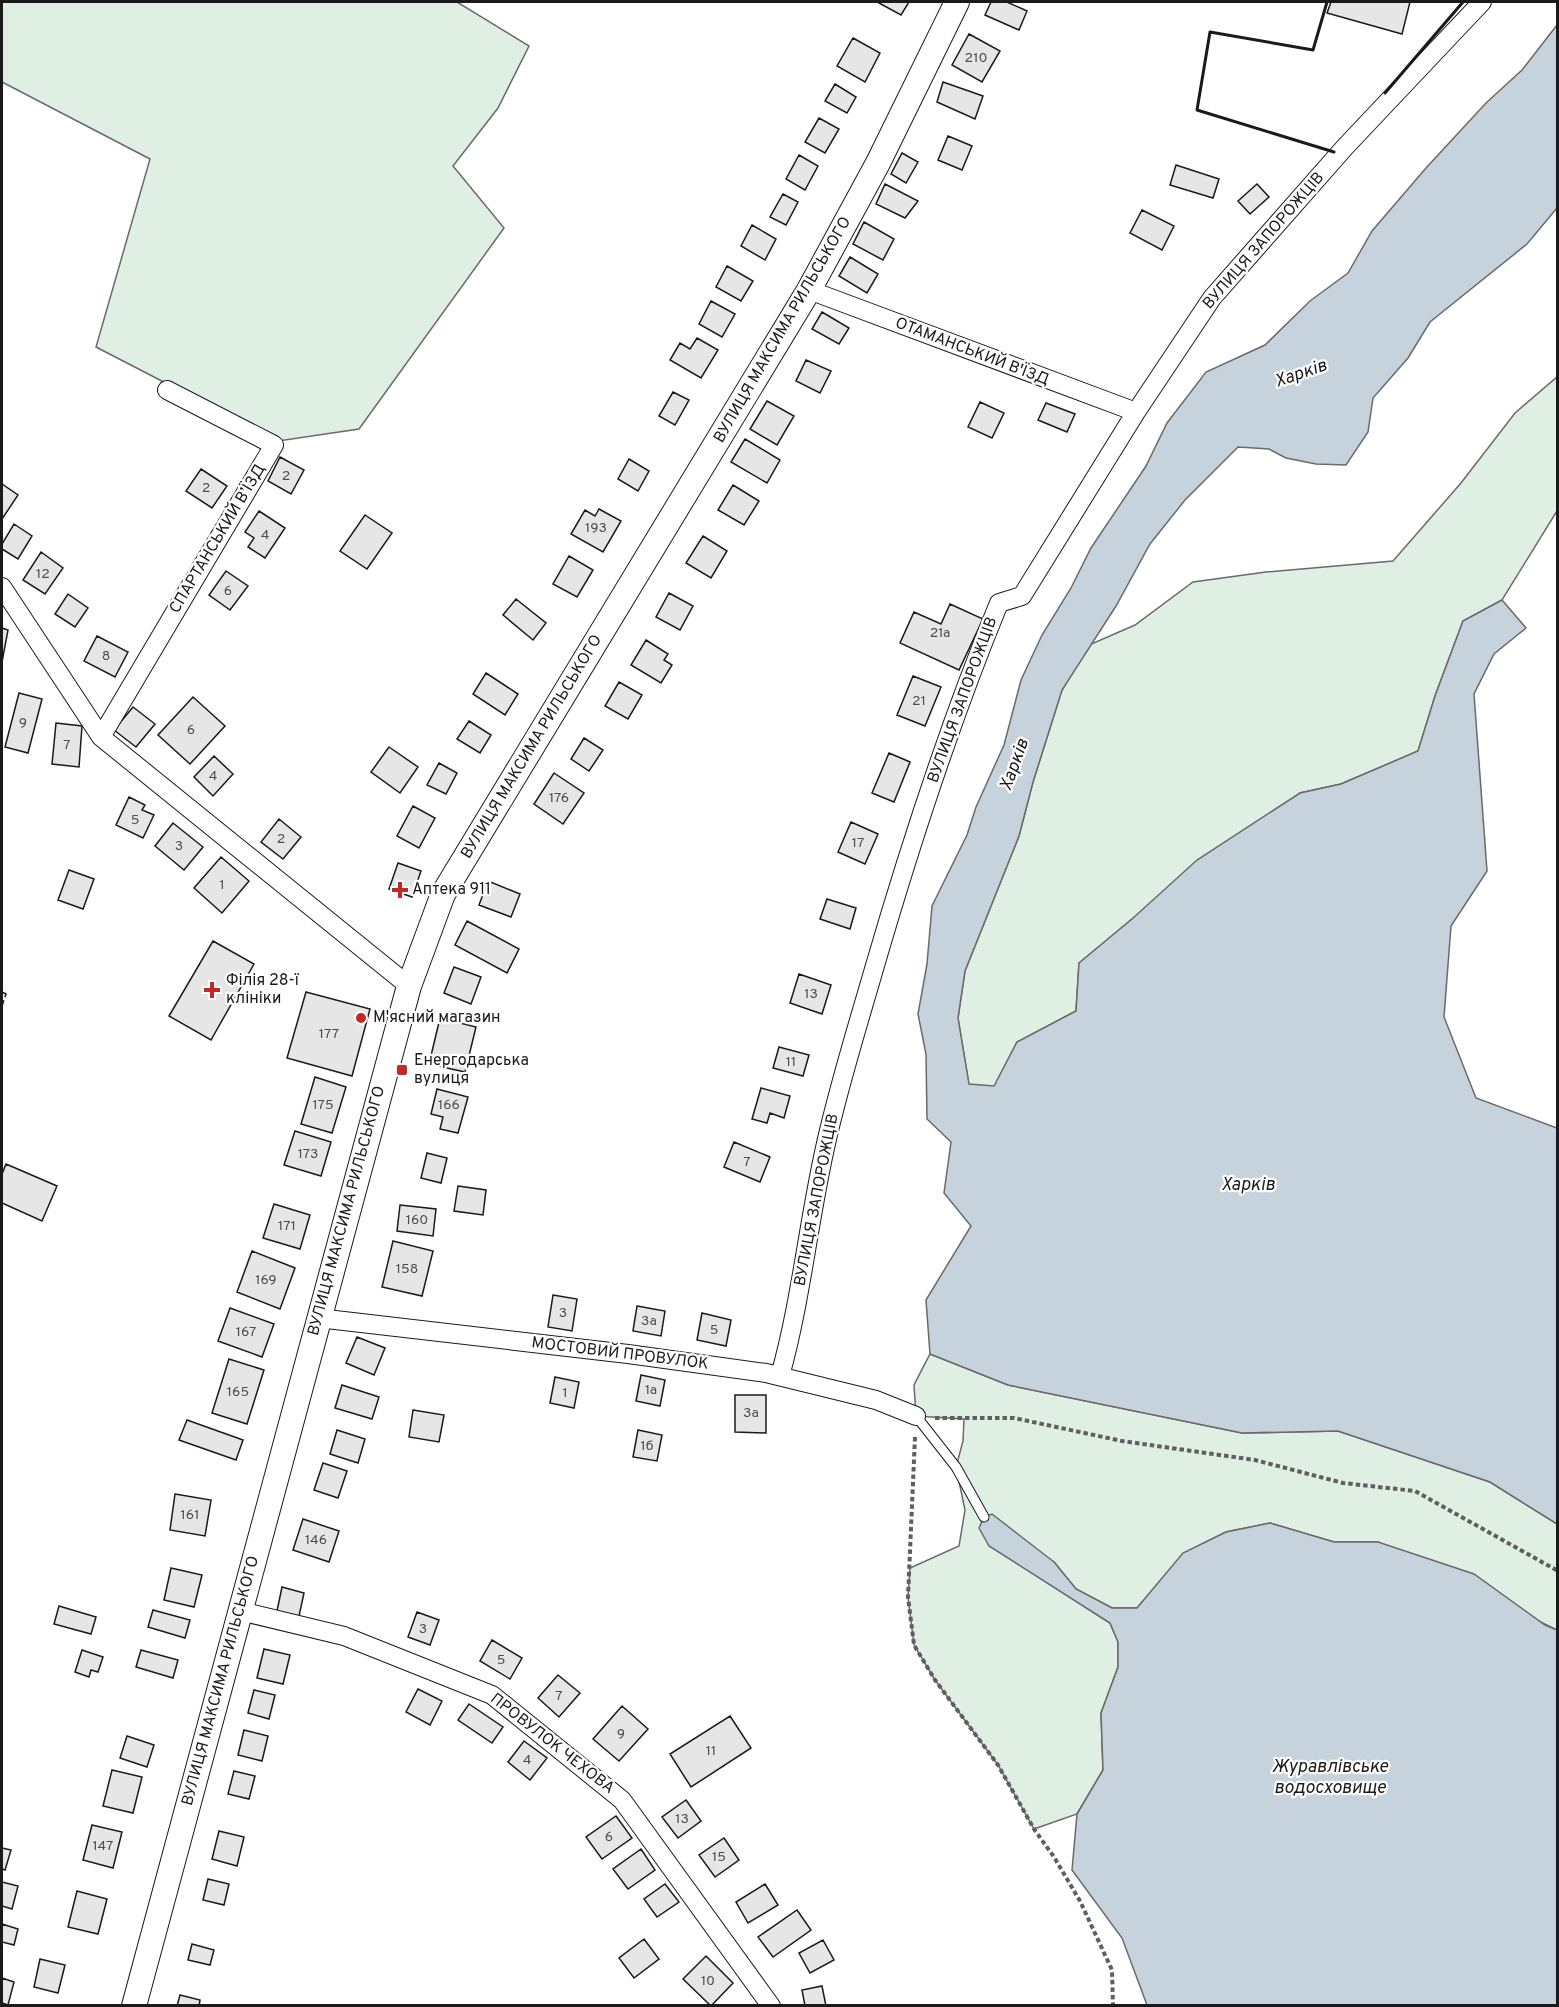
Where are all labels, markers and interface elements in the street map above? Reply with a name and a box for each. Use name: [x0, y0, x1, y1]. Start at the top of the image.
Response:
house number: 210: [965, 50, 987, 67]
street label: ВУЛИЦЯ ЗАПОРОЖЦІВ: [1199, 168, 1329, 314]
street label: ВУЛИЦЯ МАКСИМА РИЛЬСЬКОГО: [710, 213, 856, 447]
street label: ОТАМАНСЬКИЙ В'ЇЗД: [892, 312, 1053, 391]
water label: Харків: [1272, 354, 1330, 394]
street label: СПАРТАНСЬКИЙ В’ЇЗД: [164, 460, 271, 617]
house number: 2: [282, 468, 290, 485]
house number: 2: [202, 480, 210, 497]
house number: 193: [585, 520, 607, 537]
house number: 4: [261, 527, 269, 544]
house number: 12: [36, 566, 50, 583]
house number: 6: [224, 583, 232, 600]
street label: ВУЛИЦЯ ЗАПОРОЖЦІВ: [924, 614, 1002, 786]
house number: 21а: [930, 625, 950, 642]
street label: ВУЛИЦЯ МАКСИМА РИЛЬСЬКОГО: [457, 631, 607, 863]
house number: 8: [102, 648, 110, 665]
house number: 21: [912, 693, 926, 710]
house number: 9: [19, 715, 27, 732]
house number: 6: [187, 722, 195, 739]
water label: Харків: [995, 736, 1035, 794]
house number: 7: [63, 737, 71, 754]
house number: 4: [209, 768, 217, 785]
house number: 176: [549, 790, 569, 807]
house number: 5: [131, 812, 139, 829]
house number: 2: [277, 831, 285, 848]
house number: 17: [852, 835, 864, 852]
house number: 3: [175, 838, 183, 855]
house number: 1: [219, 877, 225, 894]
place label: Аптека 911: [412, 880, 491, 900]
marker: Аптека 911: [393, 883, 407, 897]
place label: Філія 28-ї клініки: [226, 971, 300, 1009]
marker: Філія 28-ї клініки: [203, 981, 221, 999]
house number: 13: [804, 986, 818, 1003]
place label: М'ясний магазин: [373, 1008, 501, 1028]
marker: М'ясний магазин: [354, 1011, 368, 1025]
house number: 177: [319, 1026, 339, 1043]
place label: Енергодарська вулиця: [414, 1051, 529, 1089]
house number: 11: [786, 1054, 796, 1071]
marker: Енергодарська вулиця: [395, 1063, 409, 1077]
street label: ВУЛИЦЯ МАКСИМА РИЛЬСЬКОГО: [304, 1084, 390, 1338]
house number: 175: [312, 1097, 334, 1114]
house number: 166: [438, 1097, 460, 1114]
street label: ВУЛИЦЯ ЗАПОРОЖЦІВ: [790, 1112, 844, 1288]
house number: 173: [298, 1146, 318, 1163]
house number: 7: [743, 1154, 751, 1171]
water label: Харків: [1221, 1174, 1275, 1197]
house number: 160: [406, 1212, 428, 1229]
house number: 171: [278, 1218, 296, 1235]
house number: 158: [396, 1261, 418, 1278]
house number: 169: [255, 1272, 277, 1289]
house number: 3: [559, 1305, 567, 1322]
house number: 3а: [641, 1313, 657, 1330]
house number: 5: [710, 1322, 718, 1339]
house number: 167: [236, 1324, 256, 1341]
street label: МОСТОВИЙ ПРОВУЛОК: [530, 1331, 710, 1375]
house number: 1а: [645, 1382, 657, 1399]
house number: 165: [227, 1384, 249, 1401]
house number: 1: [562, 1385, 568, 1402]
house number: 3а: [743, 1405, 759, 1422]
house number: 1б: [640, 1438, 654, 1455]
house number: 161: [181, 1507, 199, 1524]
house number: 146: [305, 1532, 327, 1549]
street label: ВУЛИЦЯ МАКСИМА РИЛЬСЬКОГО: [178, 1554, 264, 1808]
house number: 3: [419, 1621, 427, 1638]
house number: 5: [497, 1652, 505, 1669]
house number: 7: [555, 1688, 563, 1705]
street label: ПРОВУЛОК ЧЕХОВА: [486, 1689, 618, 1799]
house number: 9: [617, 1726, 625, 1743]
house number: 11: [706, 1743, 716, 1760]
house number: 4: [523, 1752, 531, 1769]
water label: Журавлівське водосховище: [1272, 1756, 1389, 1800]
house number: 13: [675, 1811, 689, 1828]
house number: 6: [605, 1829, 613, 1846]
house number: 147: [93, 1838, 113, 1855]
house number: 15: [712, 1849, 726, 1866]
house number: 10: [701, 1973, 715, 1990]

